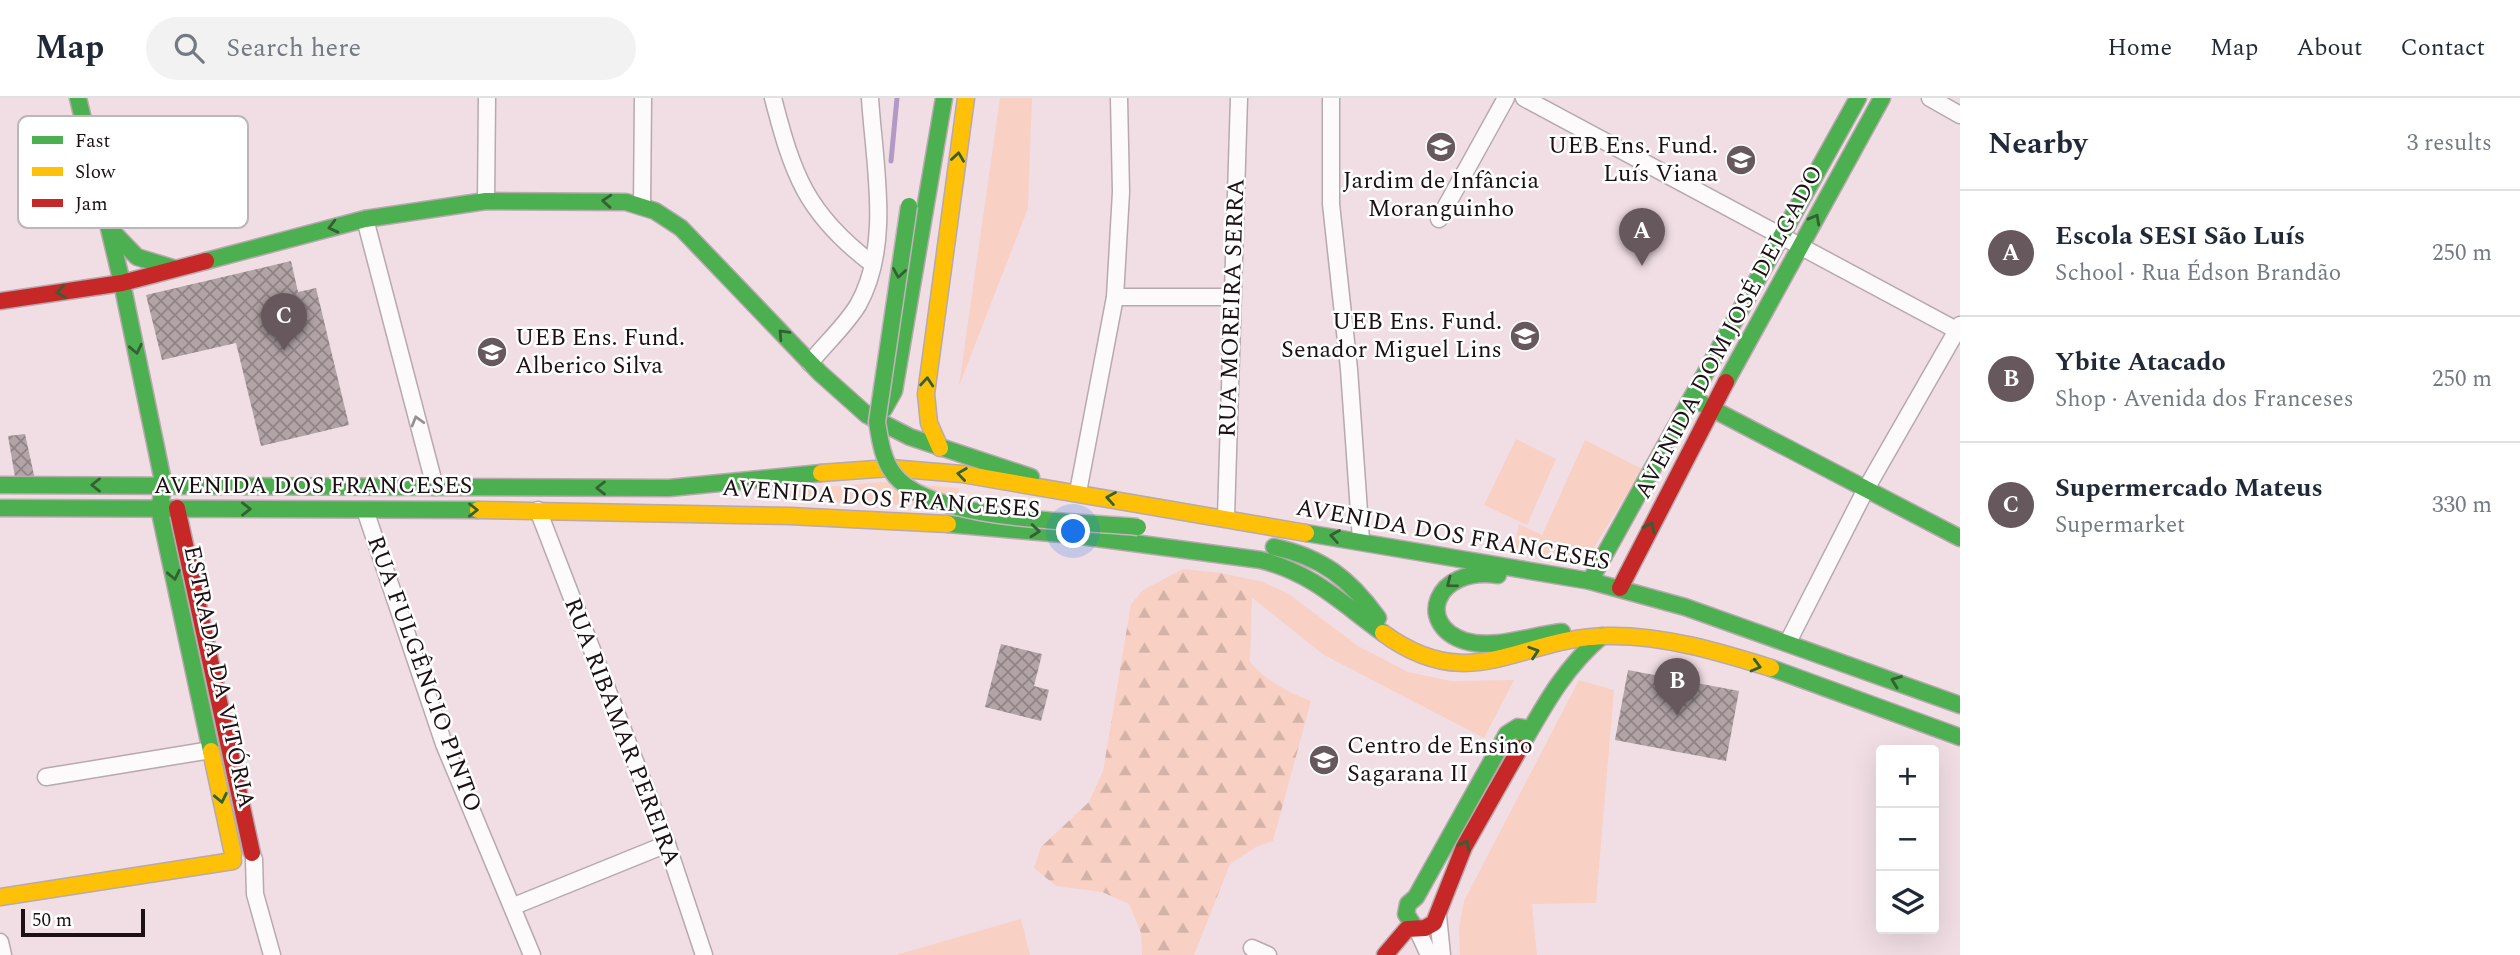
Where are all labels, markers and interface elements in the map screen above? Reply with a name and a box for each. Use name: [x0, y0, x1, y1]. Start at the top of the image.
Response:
search box: [146, 17, 636, 80]
text: Map: [35, 23, 104, 73]
text: Search here: [226, 28, 361, 68]
icon: search: [170, 29, 208, 67]
text: Home: [2107, 30, 2172, 66]
text: Map: [2210, 30, 2258, 66]
text: About: [2296, 30, 2362, 66]
text: Contact: [2400, 30, 2485, 66]
legend: [18, 116, 248, 228]
text: Nearby: [1988, 121, 2087, 167]
text: 3 results: [2407, 126, 2492, 161]
text: Fast: [75, 127, 111, 156]
place label: UEB Ens. Fund. Luís Viana: [1548, 128, 1718, 192]
school or university icon: Jardim de Infância Moranguinho: [1424, 130, 1458, 164]
school or university icon: UEB Ens. Fund. Luís Viana: [1724, 143, 1758, 177]
one-way arrow: [950, 151, 965, 163]
text: Slow: [75, 158, 116, 187]
street label: AVENIDA DOM JOSÉ DELGADO: [1629, 160, 1829, 504]
place label: Jardim de Infância Moranguinho: [1343, 163, 1539, 227]
street label: RUA MOREIRA SERRA: [1209, 178, 1255, 438]
text: Jam: [75, 190, 107, 219]
one-way arrow: [601, 194, 612, 209]
pin: A: [1619, 208, 1665, 266]
one-way arrow: [1807, 213, 1821, 226]
text: Escola SESI São Luís: [2055, 216, 2305, 256]
one-way arrow: [327, 218, 339, 233]
text: A: [2002, 236, 2020, 271]
text: 250 m: [2432, 236, 2492, 271]
text: School · Rua Édson Brandão: [2055, 256, 2341, 291]
one-way arrow: [892, 267, 907, 279]
one-way arrow: [55, 284, 67, 299]
pin: C: [261, 293, 307, 351]
place label: UEB Ens. Fund. Senador Miguel Lins: [1281, 304, 1502, 368]
school or university icon: UEB Ens. Fund. Senador Miguel Lins: [1508, 319, 1542, 353]
place label: UEB Ens. Fund. Alberico Silva: [515, 320, 685, 384]
one-way arrow: [778, 329, 791, 342]
school or university icon: UEB Ens. Fund. Alberico Silva: [475, 335, 509, 369]
text: Ybite Atacado: [2055, 342, 2226, 382]
one-way arrow: [127, 343, 142, 355]
text: B: [2003, 362, 2019, 397]
text: 250 m: [2432, 362, 2492, 397]
one-way arrow: [919, 377, 934, 388]
text: Shop · Avenida dos Franceses: [2055, 382, 2354, 417]
one-way arrow: [411, 415, 426, 427]
one-way arrow: [956, 467, 968, 482]
street label: AVENIDA DOS FRANCESES: [154, 468, 472, 504]
text: Supermercado Mateus: [2055, 468, 2323, 508]
street label: AVENIDA DOS FRANCESES: [721, 470, 1041, 528]
one-way arrow: [90, 478, 101, 493]
one-way arrow: [595, 480, 606, 496]
text: C: [2003, 488, 2019, 523]
text: 330 m: [2432, 488, 2492, 523]
street label: AVENIDA DOS FRANCESES: [1293, 490, 1613, 580]
one-way arrow: [1105, 491, 1117, 506]
one-way arrow: [241, 501, 251, 517]
one-way arrow: [468, 502, 479, 518]
text: Supermarket: [2055, 508, 2185, 543]
your location: [1056, 514, 1090, 548]
one-way arrow: [1642, 522, 1656, 534]
one-way arrow: [1030, 523, 1041, 538]
one-way arrow: [1329, 529, 1341, 544]
street label: RUA FULGÊNCIO PINTO: [357, 531, 491, 817]
street label: ESTRADA DA VITÓRIA: [174, 542, 264, 812]
one-way arrow: [165, 569, 180, 581]
one-way arrow: [1447, 575, 1459, 587]
street label: RUA RIBAMAR PEREIRA: [554, 593, 690, 871]
one-way arrow: [1528, 646, 1540, 661]
pin: B: [1654, 658, 1700, 716]
one-way arrow: [1750, 658, 1762, 672]
one-way arrow: [1891, 675, 1903, 689]
place label: Centro de Ensino Sagarana II: [1347, 728, 1533, 792]
school or university icon: Centro de Ensino Sagarana II: [1307, 743, 1341, 777]
map controls: [1876, 745, 1939, 934]
button: +: [1876, 745, 1939, 808]
one-way arrow: [213, 792, 228, 804]
button: −: [1876, 808, 1939, 871]
one-way arrow: [1457, 840, 1471, 852]
button: layers: [1876, 871, 1939, 934]
scale bar: [21, 906, 145, 938]
text: 50 m: [32, 906, 72, 935]

